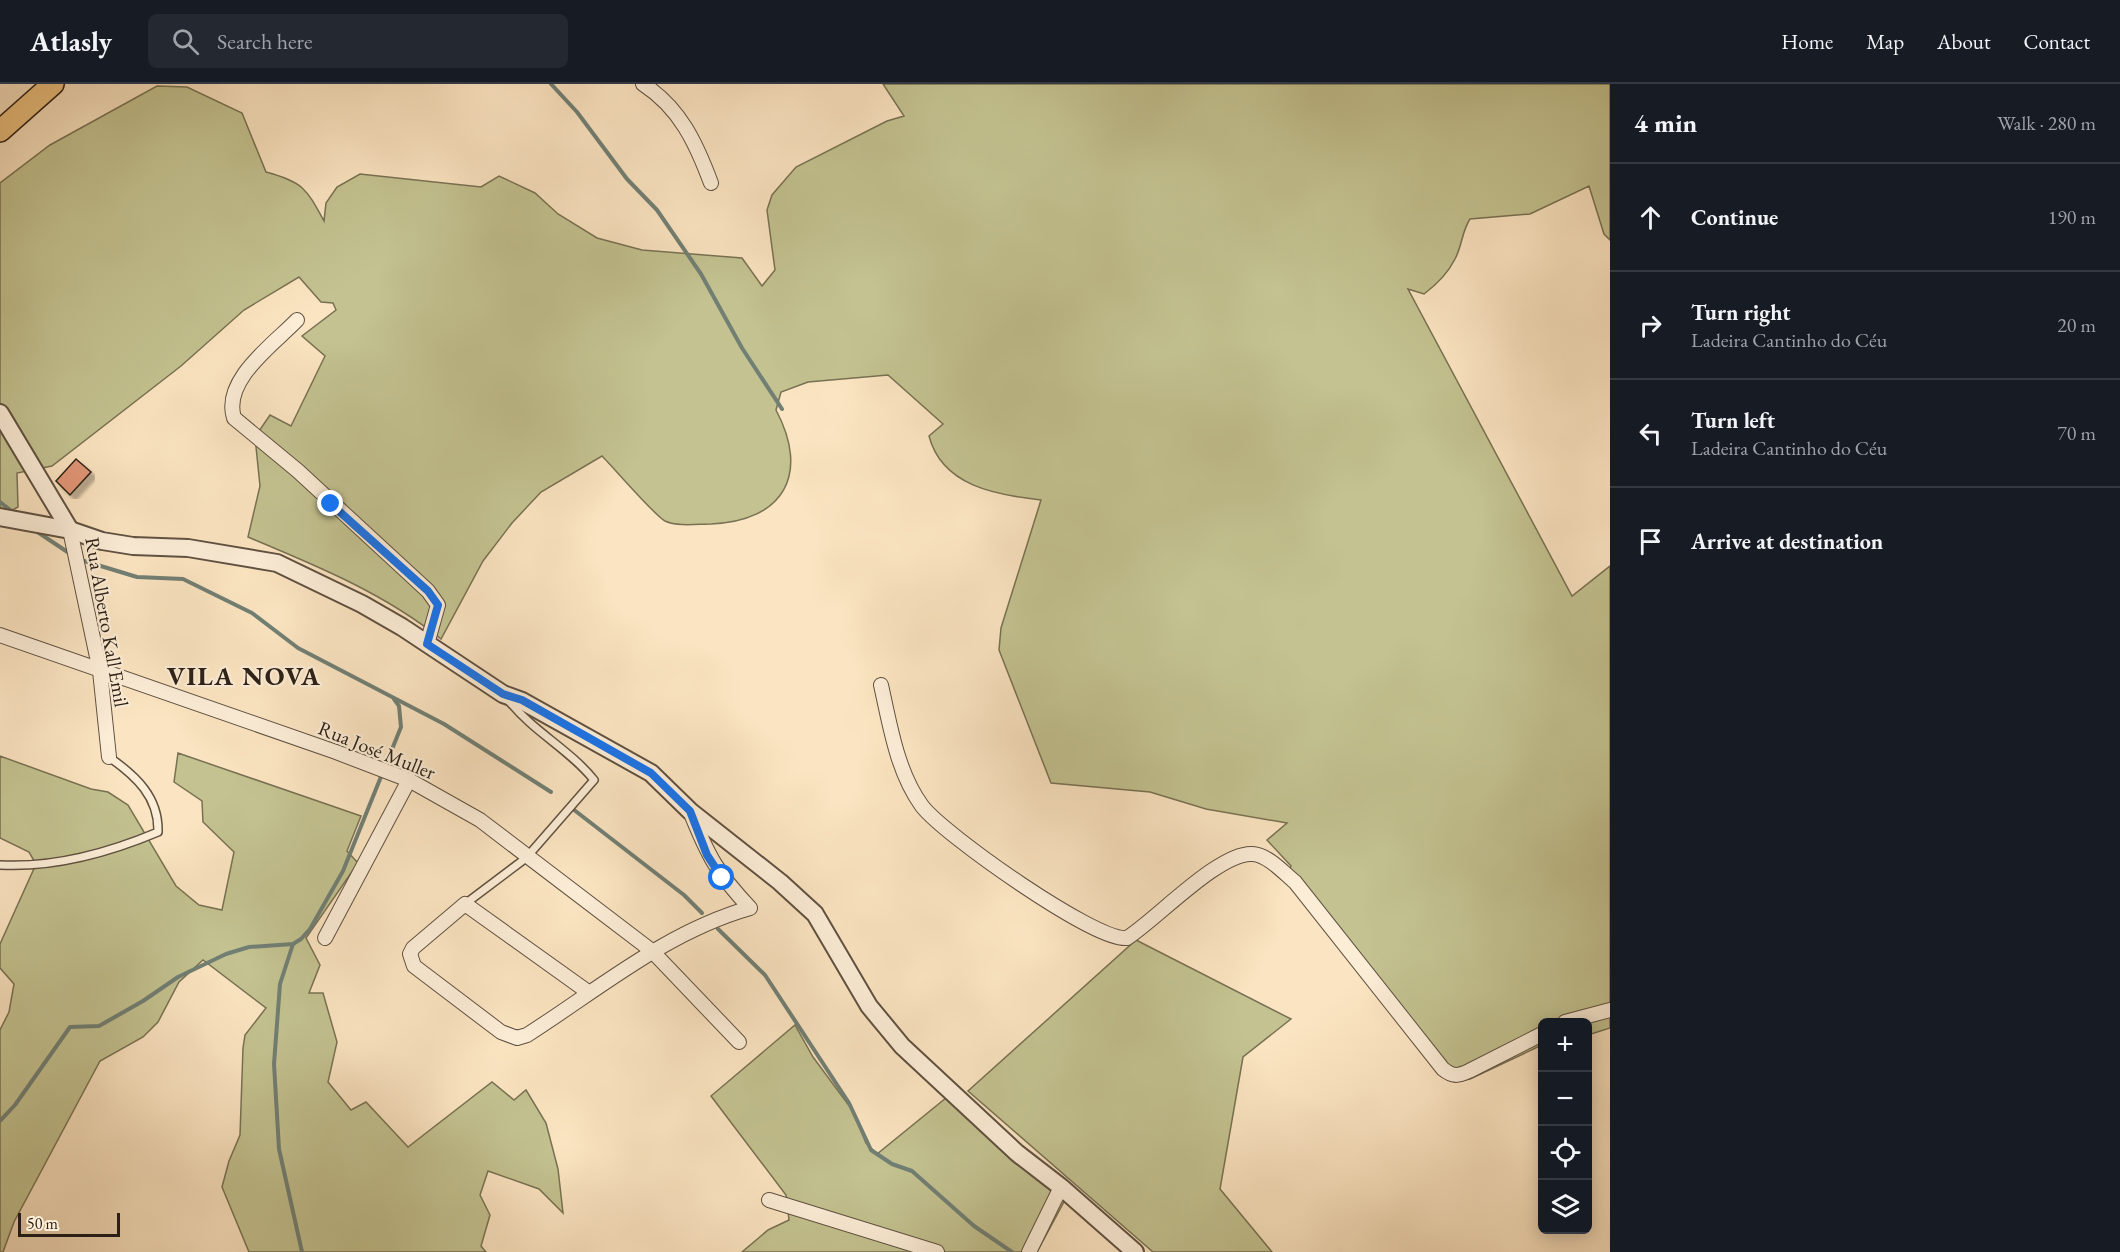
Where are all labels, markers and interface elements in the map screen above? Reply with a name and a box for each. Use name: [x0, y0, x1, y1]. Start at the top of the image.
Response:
search box: [148, 14, 568, 68]
text: Atlasly: [30, 23, 112, 59]
icon: search: [169, 25, 202, 58]
text: Search here: [217, 27, 313, 56]
text: Home: [1781, 28, 1833, 55]
text: Map: [1866, 28, 1904, 55]
text: About: [1937, 28, 1990, 55]
text: Contact: [2023, 28, 2090, 55]
text: 4 min: [1634, 106, 1697, 140]
text: Walk · 280 m: [1997, 110, 2096, 136]
icon: ahead: [1634, 201, 1667, 234]
text: Continue: [1691, 203, 1778, 232]
text: 190 m: [2048, 204, 2096, 230]
text: Turn right: [1691, 298, 1790, 327]
icon: right: [1634, 309, 1667, 342]
text: 20 m: [2057, 312, 2096, 338]
text: Ladeira Cantinho do Céu: [1691, 327, 1887, 353]
text: Turn left: [1691, 406, 1775, 435]
icon: left: [1634, 417, 1667, 450]
text: 70 m: [2057, 420, 2096, 446]
text: Ladeira Cantinho do Céu: [1691, 435, 1887, 461]
route end: [317, 490, 343, 516]
icon: arrive: [1634, 525, 1667, 558]
text: Arrive at destination: [1691, 527, 1883, 556]
street label: Rua Alberto Kall Emil: [79, 535, 135, 709]
district label: VILA NOVA: [167, 659, 321, 693]
street label: Rua José Muller: [314, 715, 440, 785]
route start: [708, 864, 734, 890]
map controls: [1538, 1018, 1592, 1234]
button: +: [1538, 1018, 1592, 1072]
button: −: [1538, 1072, 1592, 1126]
button: locate: [1538, 1126, 1592, 1180]
button: layers: [1538, 1180, 1592, 1234]
scale bar: [18, 1210, 120, 1238]
text: 50 m: [27, 1213, 58, 1234]

